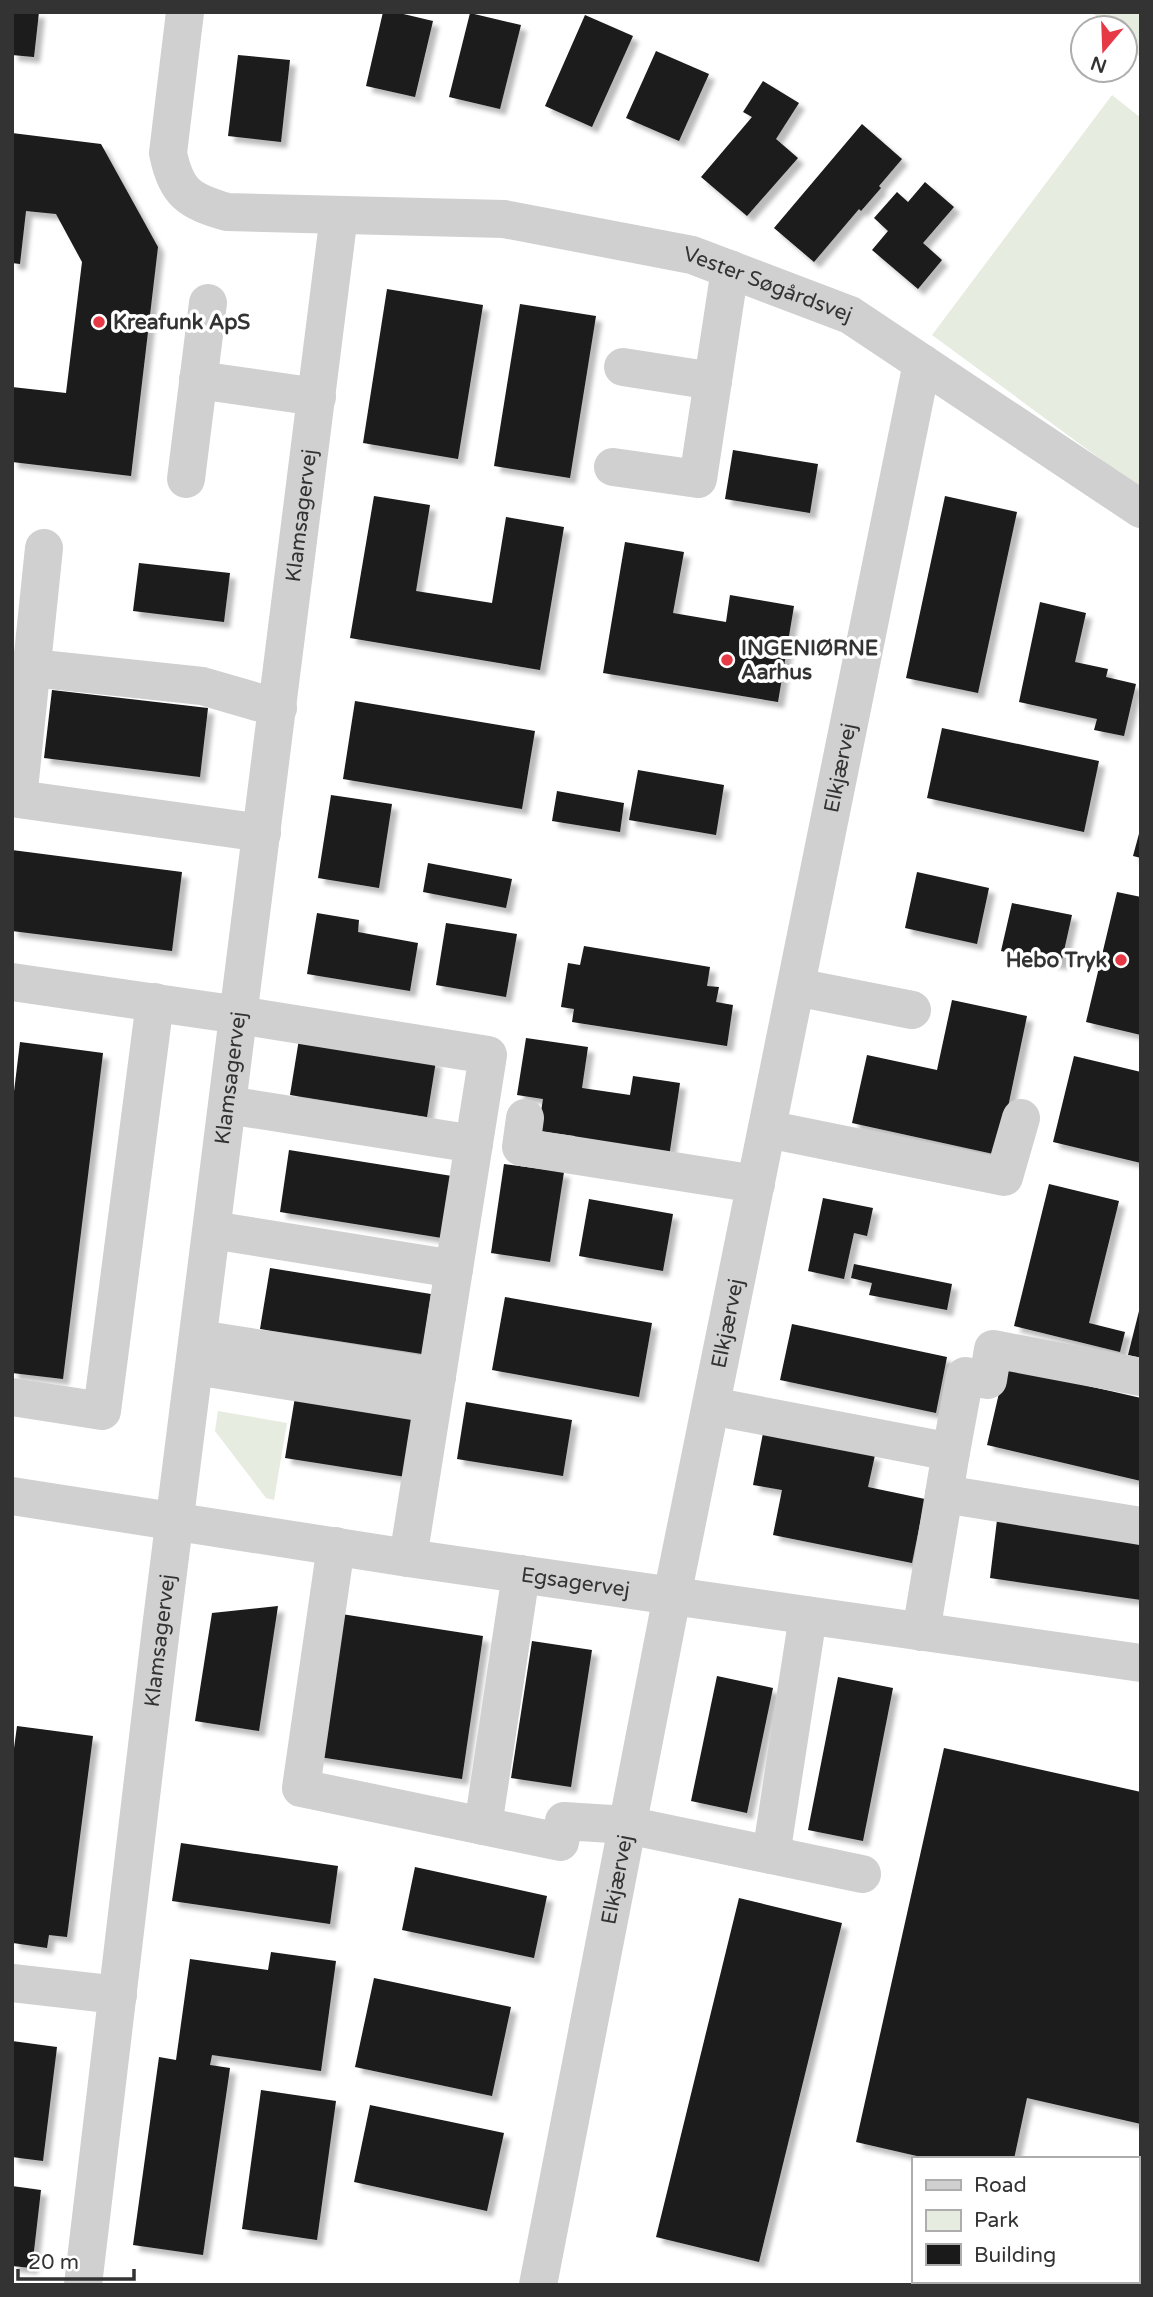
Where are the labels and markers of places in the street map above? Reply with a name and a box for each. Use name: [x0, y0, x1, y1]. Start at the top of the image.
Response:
place label: Kreafunk ApS: [113, 310, 250, 335]
marker: Kreafunk ApS: [91, 314, 107, 330]
place label: INGENIØRNE Aarhus: [741, 636, 878, 685]
marker: INGENIØRNE Aarhus: [719, 652, 735, 668]
place label: Hebo Tryk: [1006, 948, 1108, 973]
marker: Hebo Tryk: [1113, 952, 1129, 968]

